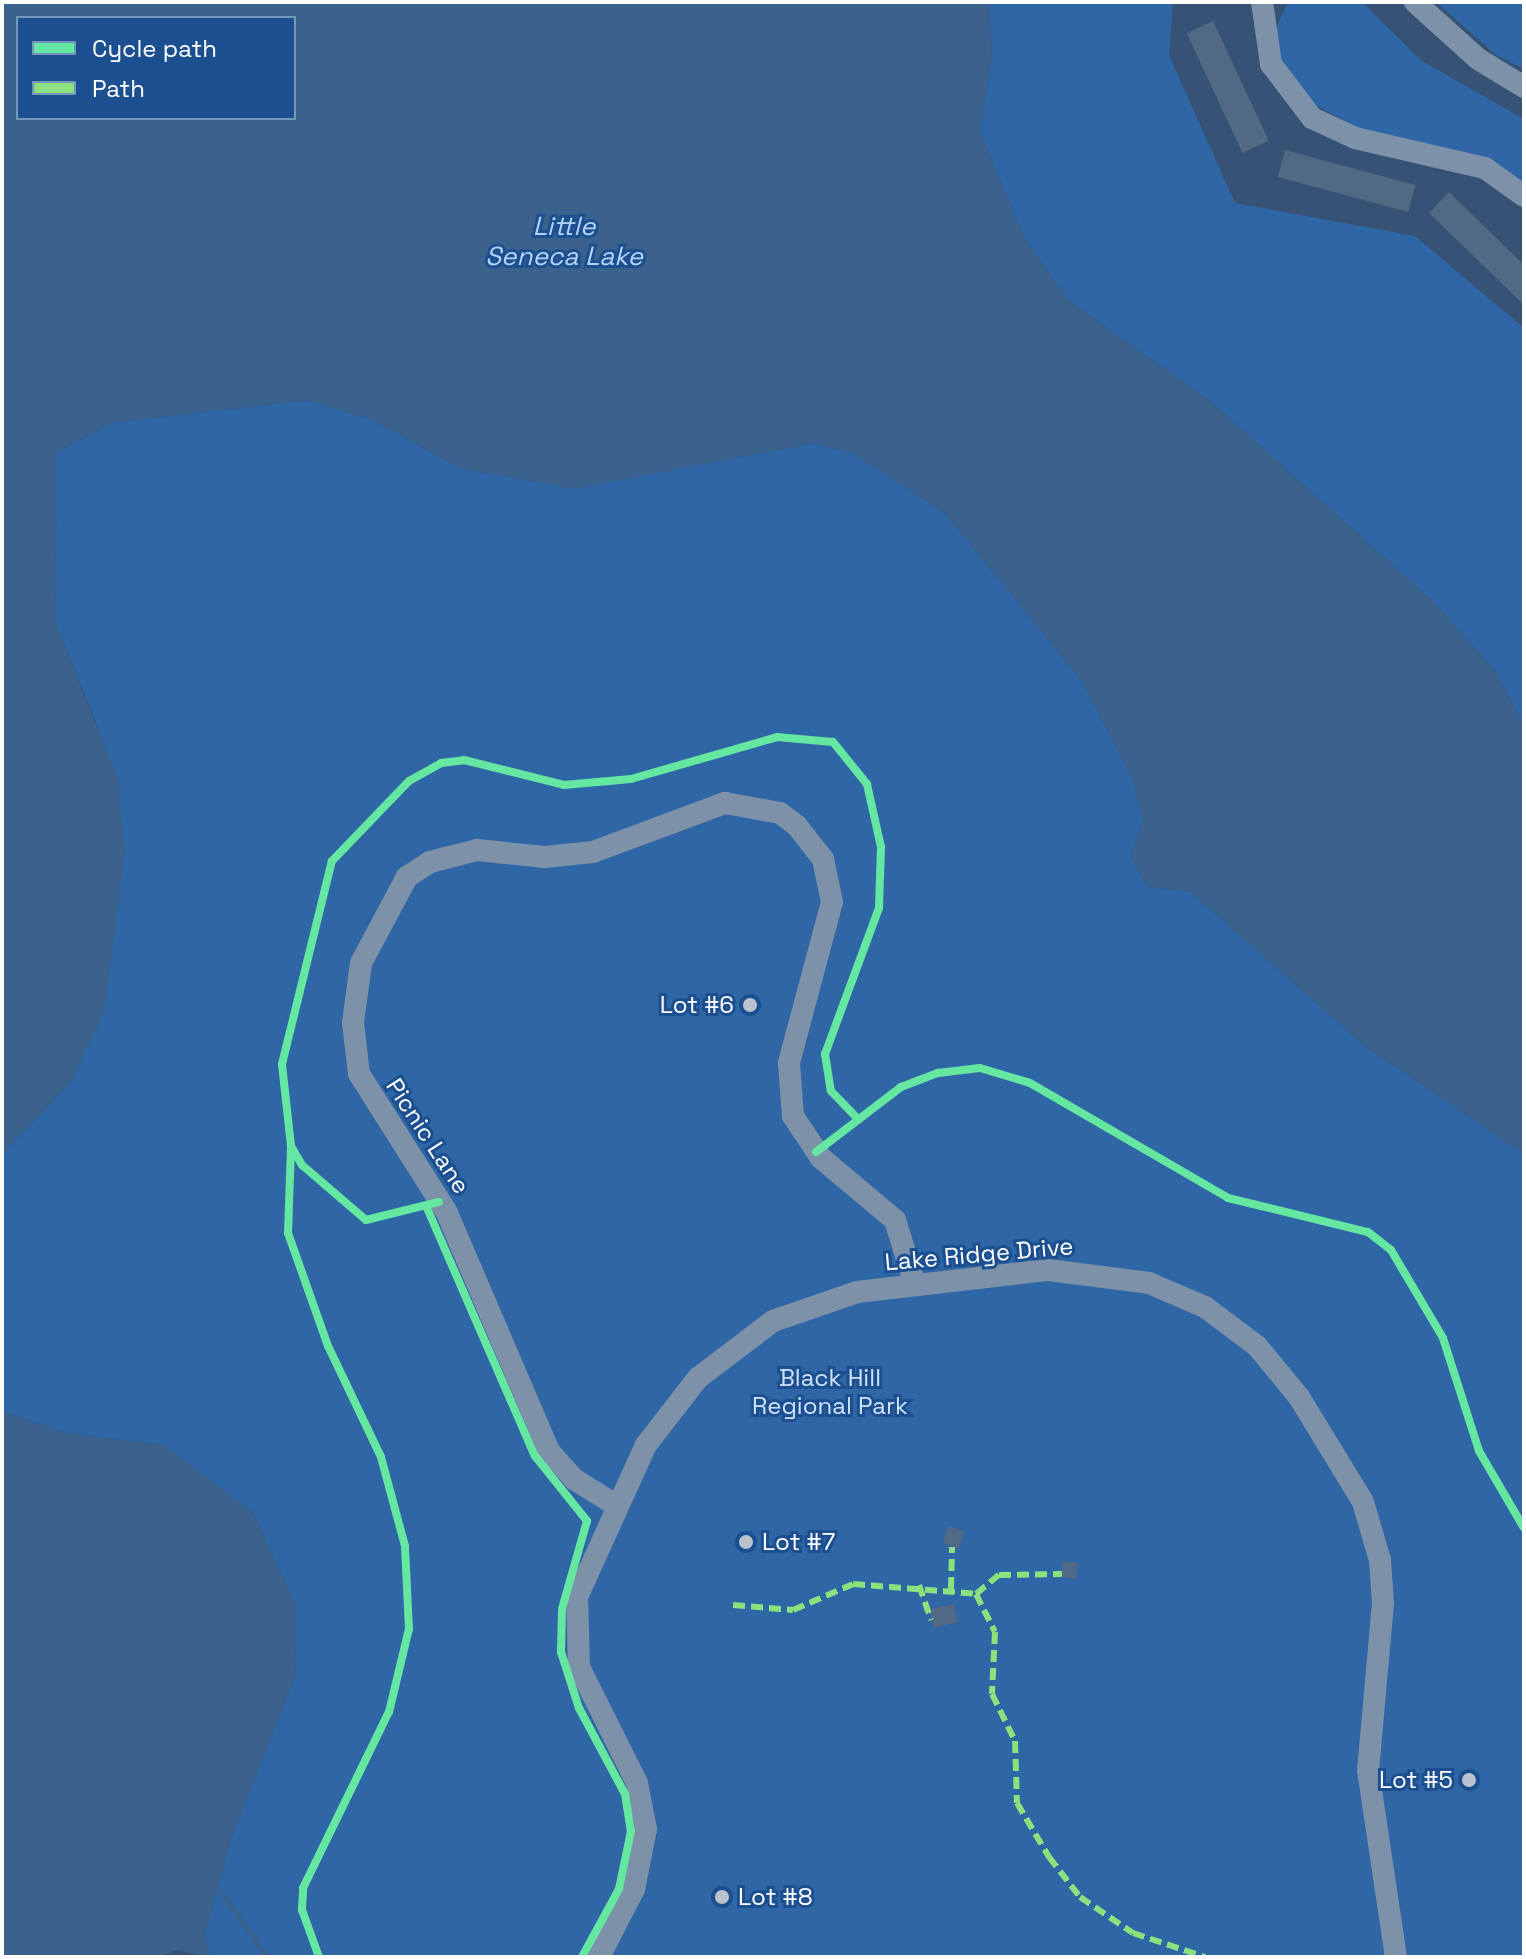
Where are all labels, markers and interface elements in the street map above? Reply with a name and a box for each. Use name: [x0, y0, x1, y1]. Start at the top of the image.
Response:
legend: [16, 16, 296, 120]
text: Cycle path: [92, 33, 217, 64]
text: Path: [92, 73, 145, 104]
water label: Little Seneca Lake: [485, 211, 643, 272]
place label: Lot #6: [660, 991, 734, 1019]
marker: Lot #6: [741, 996, 759, 1014]
street label: Picnic Lane: [380, 1073, 476, 1199]
street label: Lake Ridge Drive: [883, 1231, 1075, 1277]
park label: Black Hill Regional Park: [752, 1364, 908, 1420]
place label: Lot #7: [762, 1528, 835, 1556]
marker: Lot #7: [737, 1533, 755, 1551]
place label: Lot #5: [1379, 1766, 1453, 1794]
marker: Lot #5: [1460, 1771, 1478, 1789]
place label: Lot #8: [738, 1883, 813, 1911]
marker: Lot #8: [713, 1888, 731, 1906]

